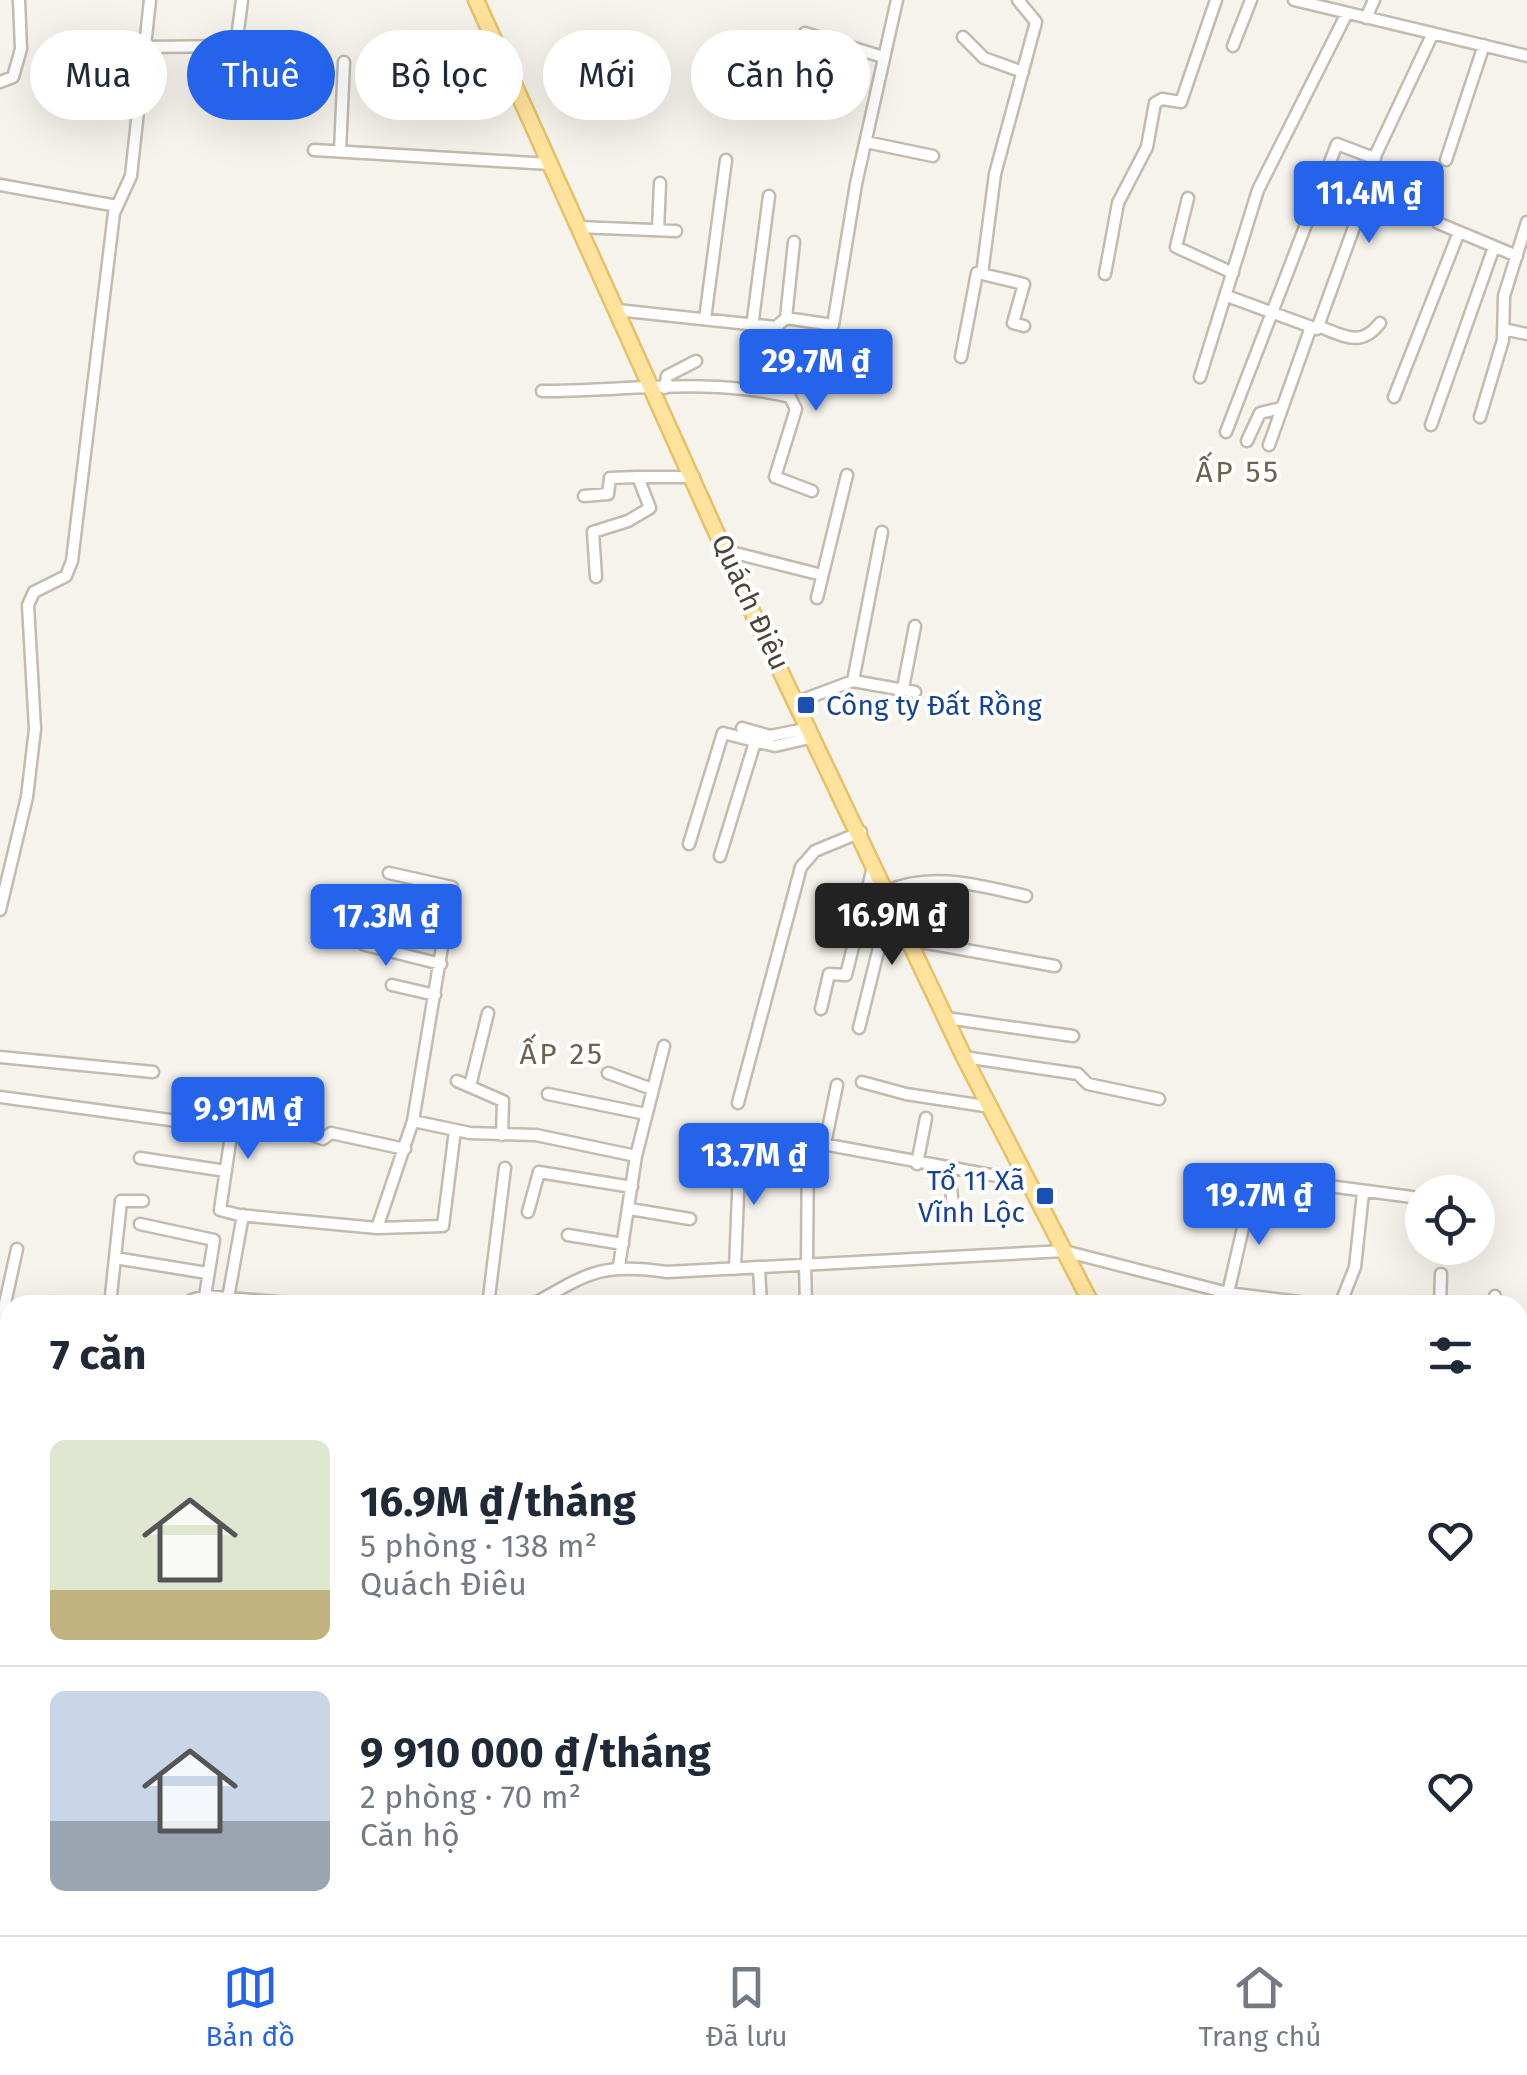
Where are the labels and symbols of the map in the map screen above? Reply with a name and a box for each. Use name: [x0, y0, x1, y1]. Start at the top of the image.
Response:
pin: 11.4M ₫: [1277, 161, 1461, 246]
pin: 29.7M ₫: [724, 329, 908, 414]
district label: ẤP 55: [1196, 451, 1280, 490]
street label: Quách Điêu: [705, 529, 796, 675]
place label: Công ty Đất Rồng: [826, 689, 1042, 722]
marker: Công ty Đất Rồng: [795, 694, 817, 716]
pin: 16.9M ₫: [800, 883, 984, 968]
pin: 17.3M ₫: [294, 884, 478, 969]
district label: ẤP 25: [520, 1033, 604, 1072]
pin: 9.91M ₫: [156, 1077, 340, 1162]
pin: 13.7M ₫: [662, 1123, 846, 1208]
place label: Tổ 11 Xã Vĩnh Lộc: [918, 1163, 1025, 1229]
pin: 19.7M ₫: [1167, 1163, 1351, 1248]
marker: Tổ 11 Xã Vĩnh Lộc: [1034, 1185, 1056, 1207]

